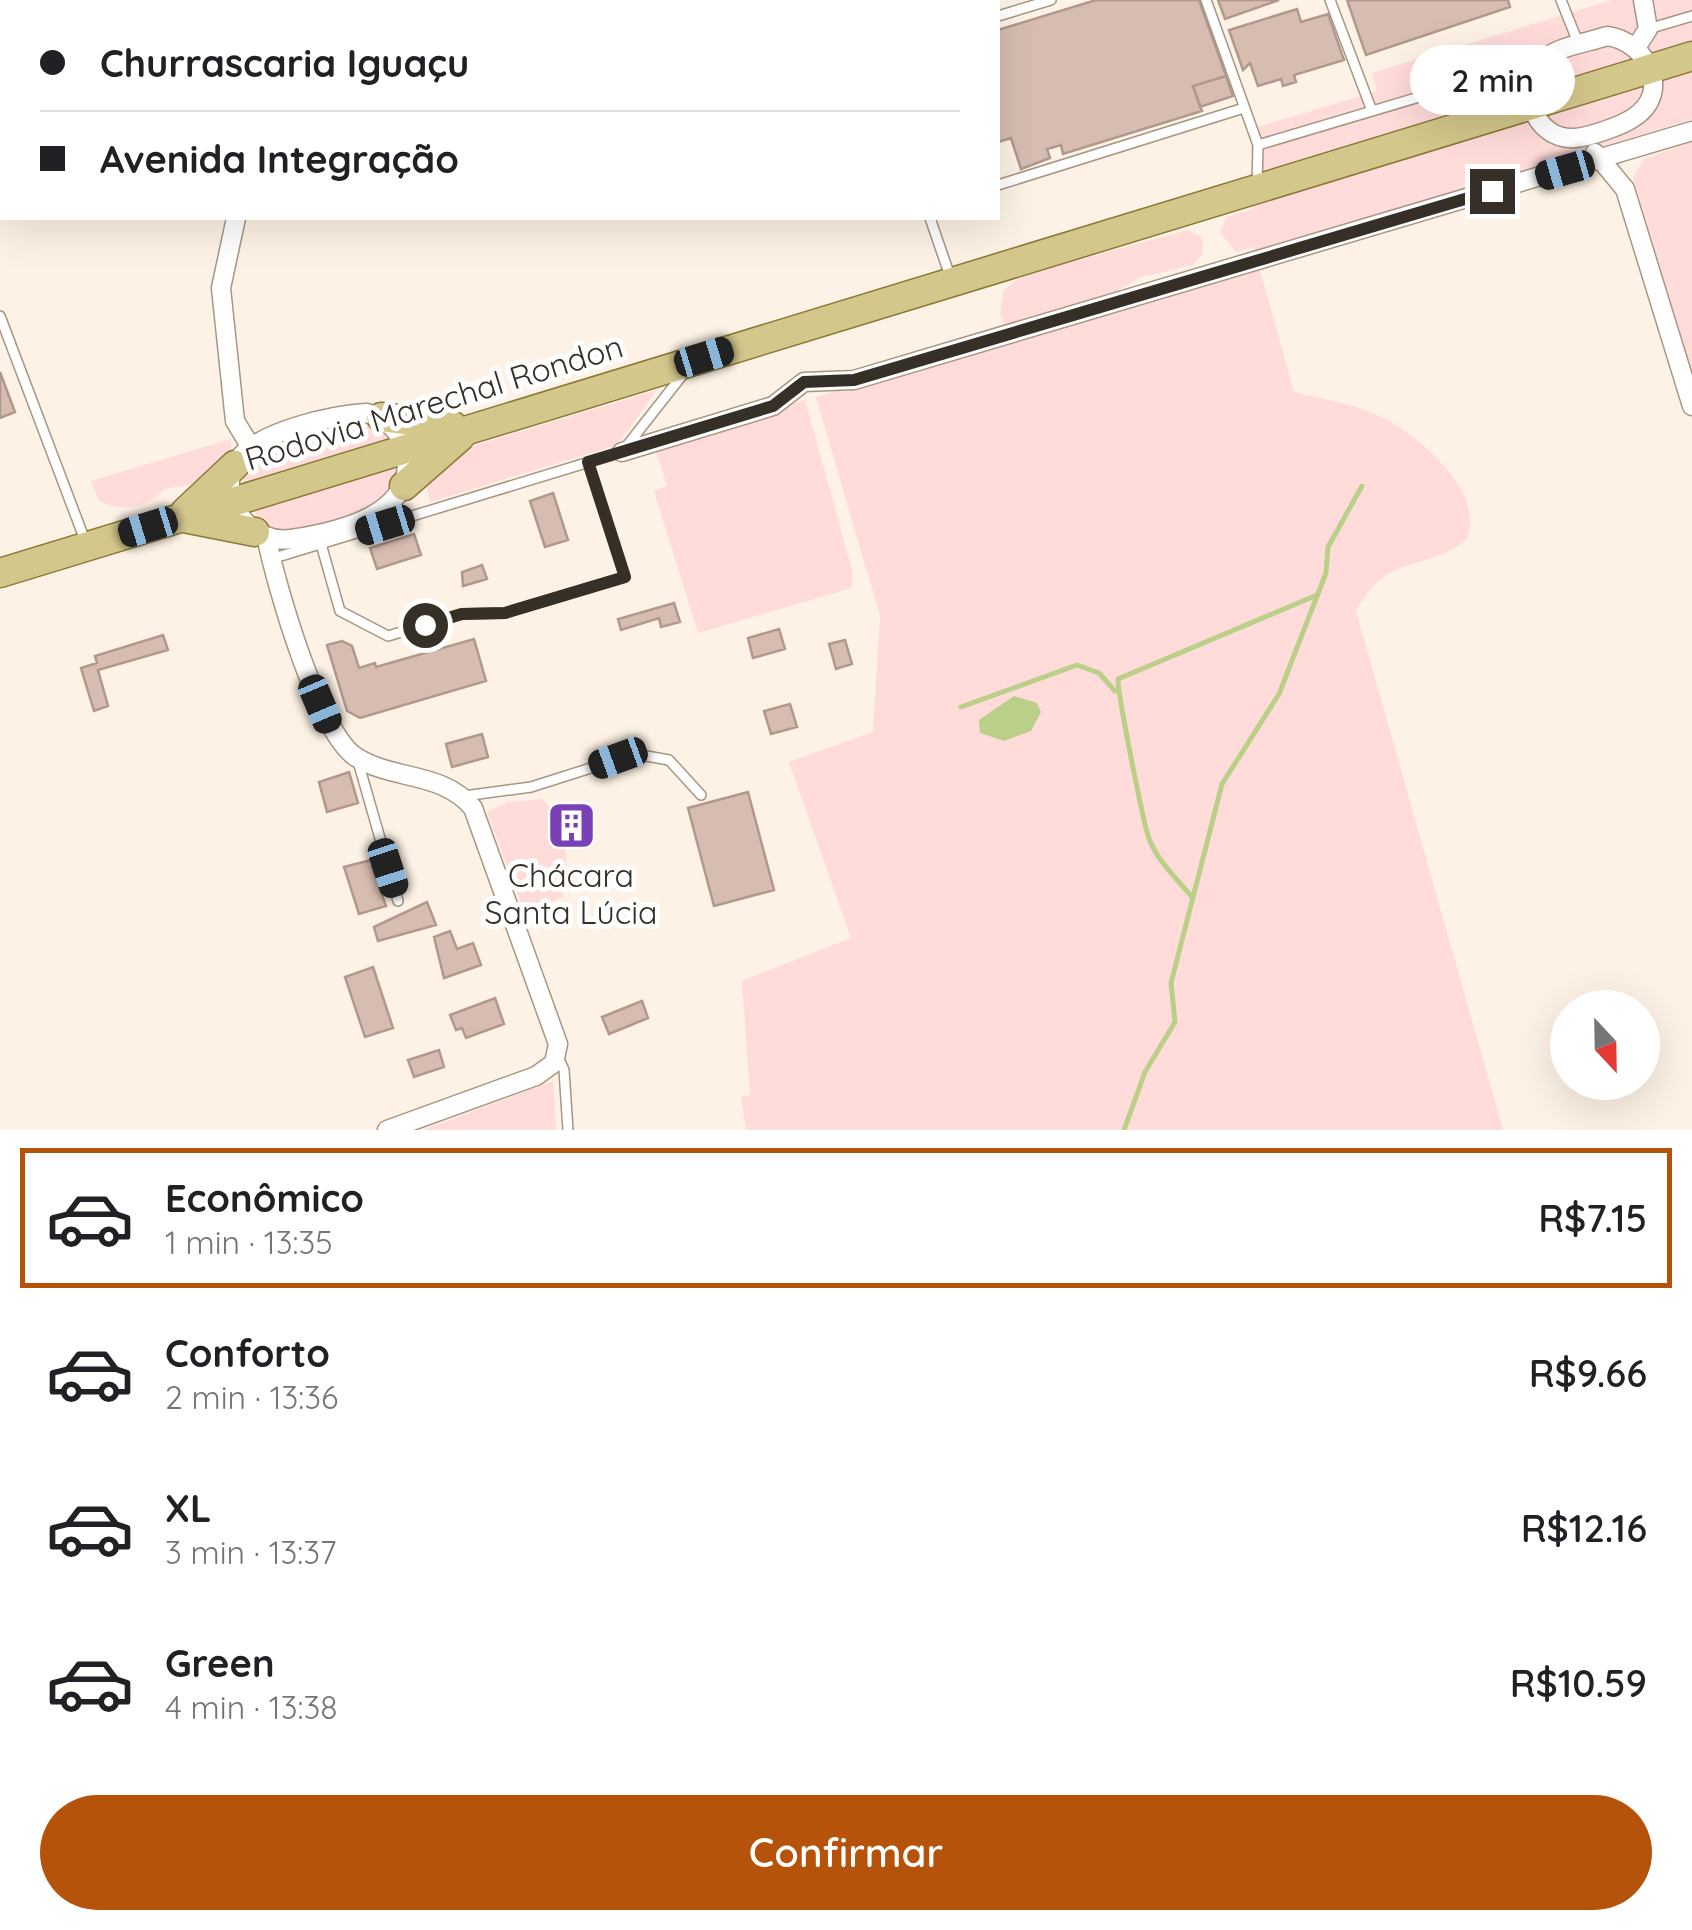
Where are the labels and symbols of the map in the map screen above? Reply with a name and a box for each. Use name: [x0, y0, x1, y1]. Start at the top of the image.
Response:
callout: 2 min: [1410, 46, 1574, 116]
car: [1532, 147, 1598, 193]
route end: [1470, 169, 1515, 214]
street label: Rodovia Marechal Rondon: [240, 325, 628, 479]
car: [671, 334, 737, 380]
car: [352, 502, 418, 548]
car: [115, 504, 181, 550]
route start: [403, 603, 448, 648]
car: [294, 671, 346, 737]
car: [585, 734, 651, 782]
building icon: Chácara Santa Lúcia: [545, 800, 597, 852]
car: [364, 835, 412, 901]
place label: Chácara Santa Lúcia: [485, 855, 657, 932]
north arrow: [1550, 990, 1660, 1100]

